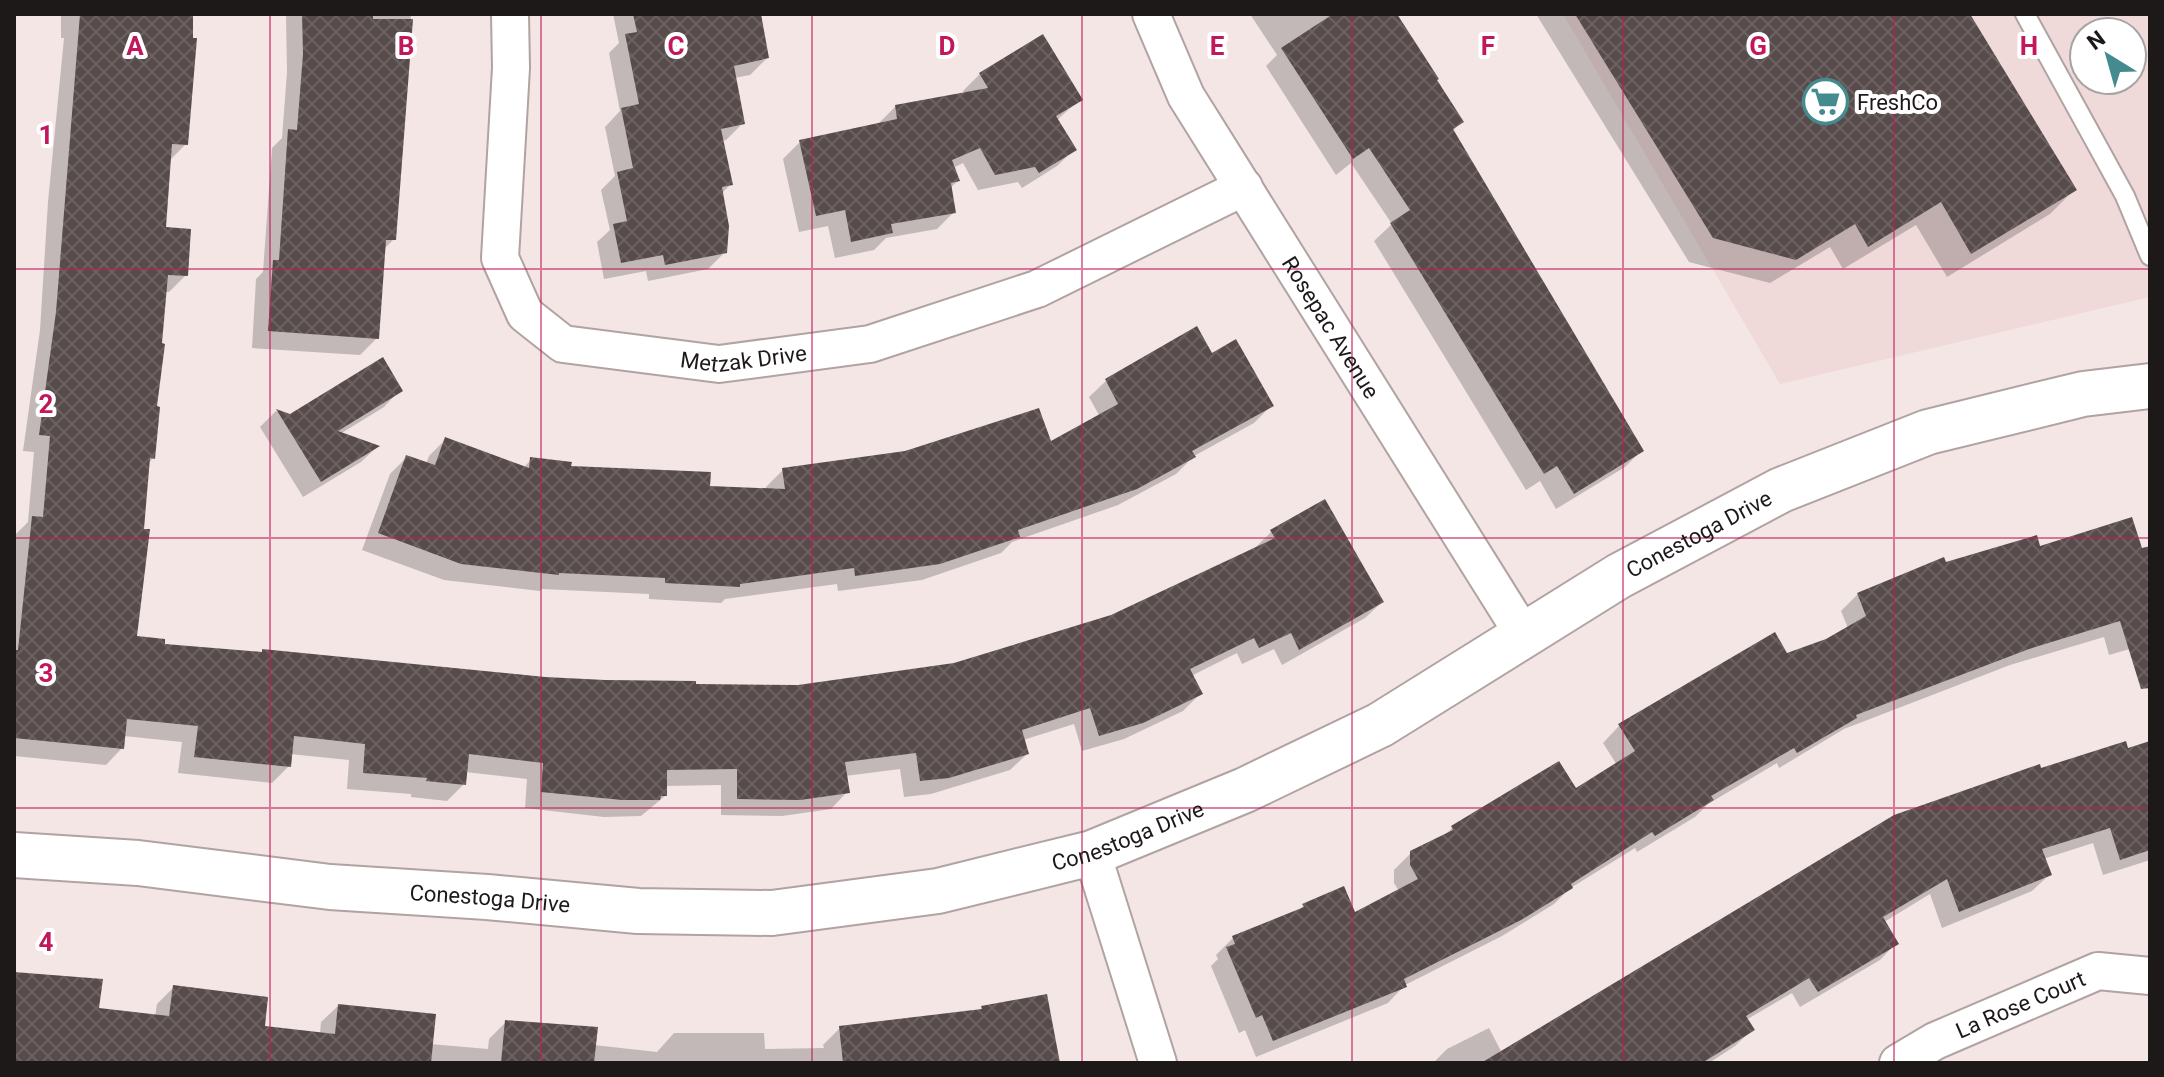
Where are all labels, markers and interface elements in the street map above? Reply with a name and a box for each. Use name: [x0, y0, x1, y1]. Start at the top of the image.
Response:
north arrow: [2068, 16, 2148, 96]
text: N: [2083, 26, 2110, 55]
text: A: [126, 31, 144, 61]
text: B: [398, 31, 414, 61]
text: C: [667, 31, 685, 61]
text: D: [939, 31, 955, 61]
text: E: [1210, 31, 1225, 61]
text: F: [1481, 31, 1495, 61]
text: G: [1749, 31, 1767, 61]
text: H: [2020, 31, 2038, 61]
supermarket icon: FreshCo: [1802, 78, 1850, 126]
place label: FreshCo: [1857, 90, 1938, 115]
text: 1: [39, 120, 53, 150]
street label: Rosepac Avenue: [1277, 252, 1384, 403]
street label: Metzak Drive: [679, 341, 808, 377]
text: 2: [39, 389, 53, 419]
street label: Conestoga Drive: [1622, 485, 1776, 583]
text: 3: [39, 658, 53, 688]
street label: Conestoga Drive: [1049, 796, 1208, 875]
street label: Conestoga Drive: [409, 880, 571, 918]
text: 4: [39, 927, 54, 957]
street label: La Rose Court: [1952, 966, 2089, 1044]

